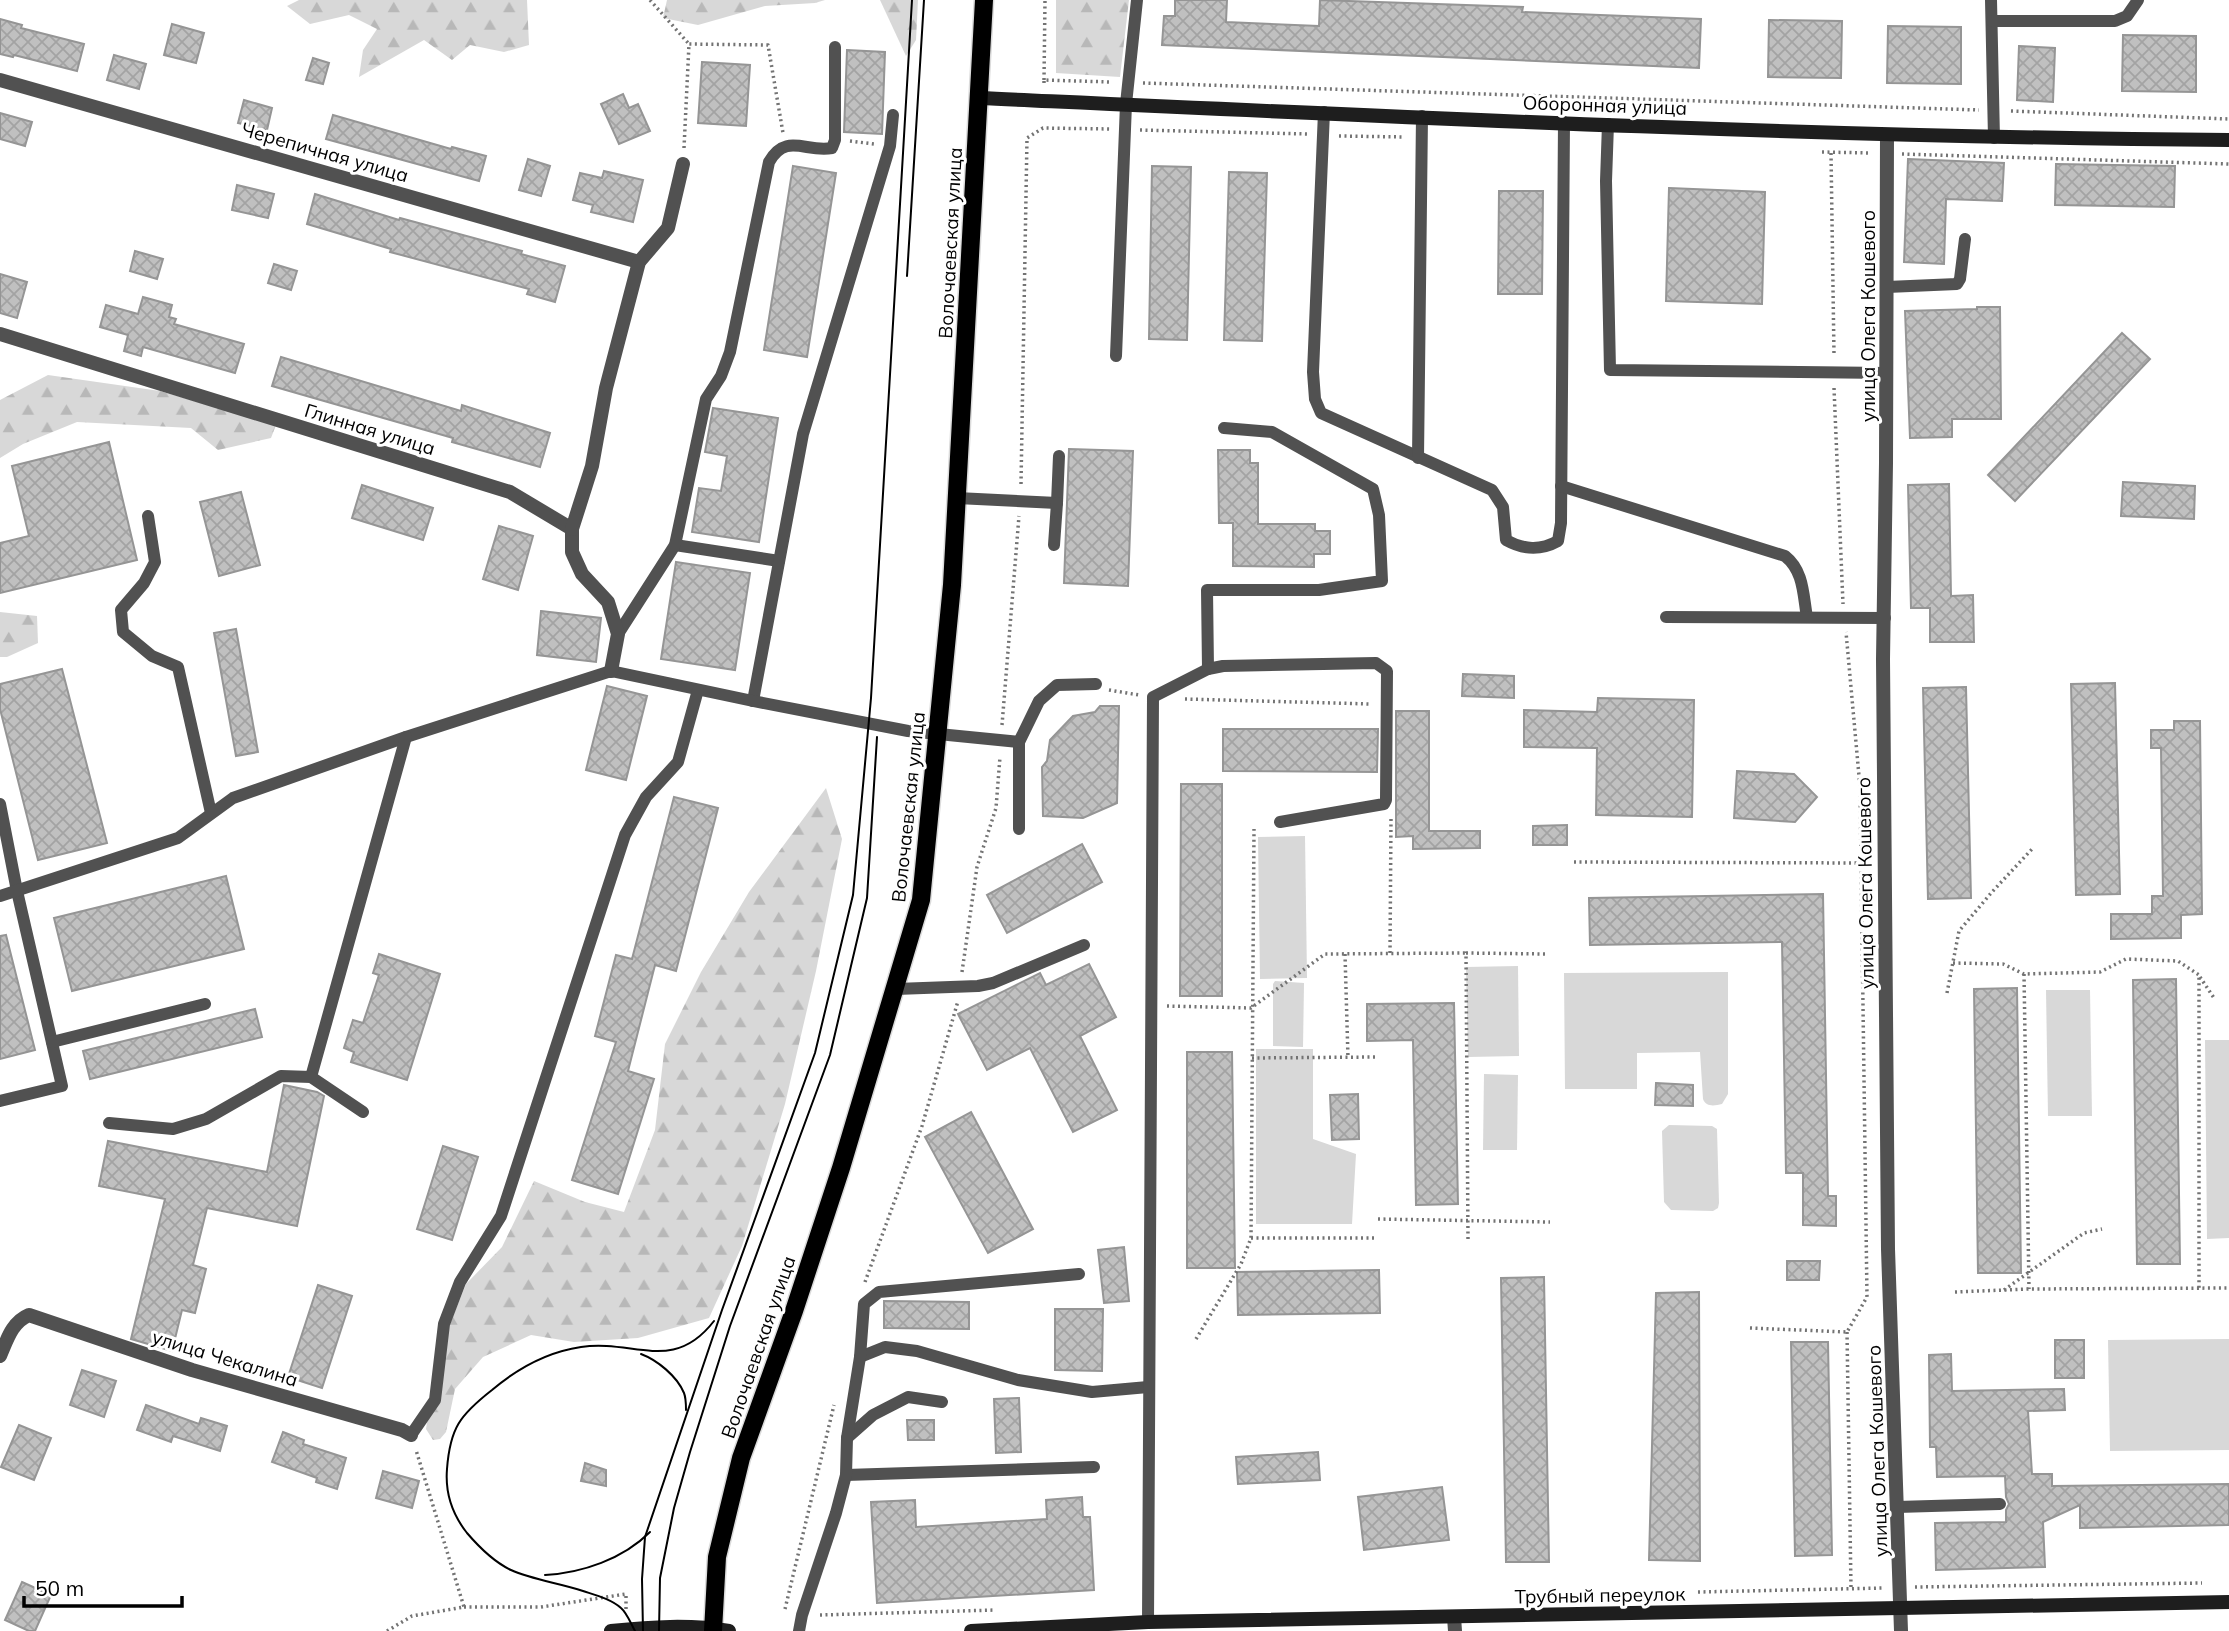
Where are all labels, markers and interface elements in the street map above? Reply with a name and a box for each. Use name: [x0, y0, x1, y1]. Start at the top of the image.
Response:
street label: Оборонная улица: [1522, 90, 1688, 120]
street label: Черепичная улица: [239, 117, 411, 187]
street label: Волочаевская улица: [933, 147, 967, 339]
street label: улица Олега Кошевого: [1856, 210, 1880, 422]
street label: Глинная улица: [302, 398, 438, 460]
street label: Волочаевская улица: [886, 710, 930, 904]
street label: улица Олега Кошевого: [1851, 777, 1879, 989]
street label: Волочаевская улица: [715, 1253, 801, 1441]
street label: улица Чекалина: [149, 1324, 301, 1392]
street label: улица Олега Кошевого: [1861, 1345, 1893, 1557]
scale bar: [24, 1564, 182, 1608]
text: 50 m: [35, 1575, 84, 1601]
street label: Трубный переулок: [1515, 1582, 1686, 1608]

